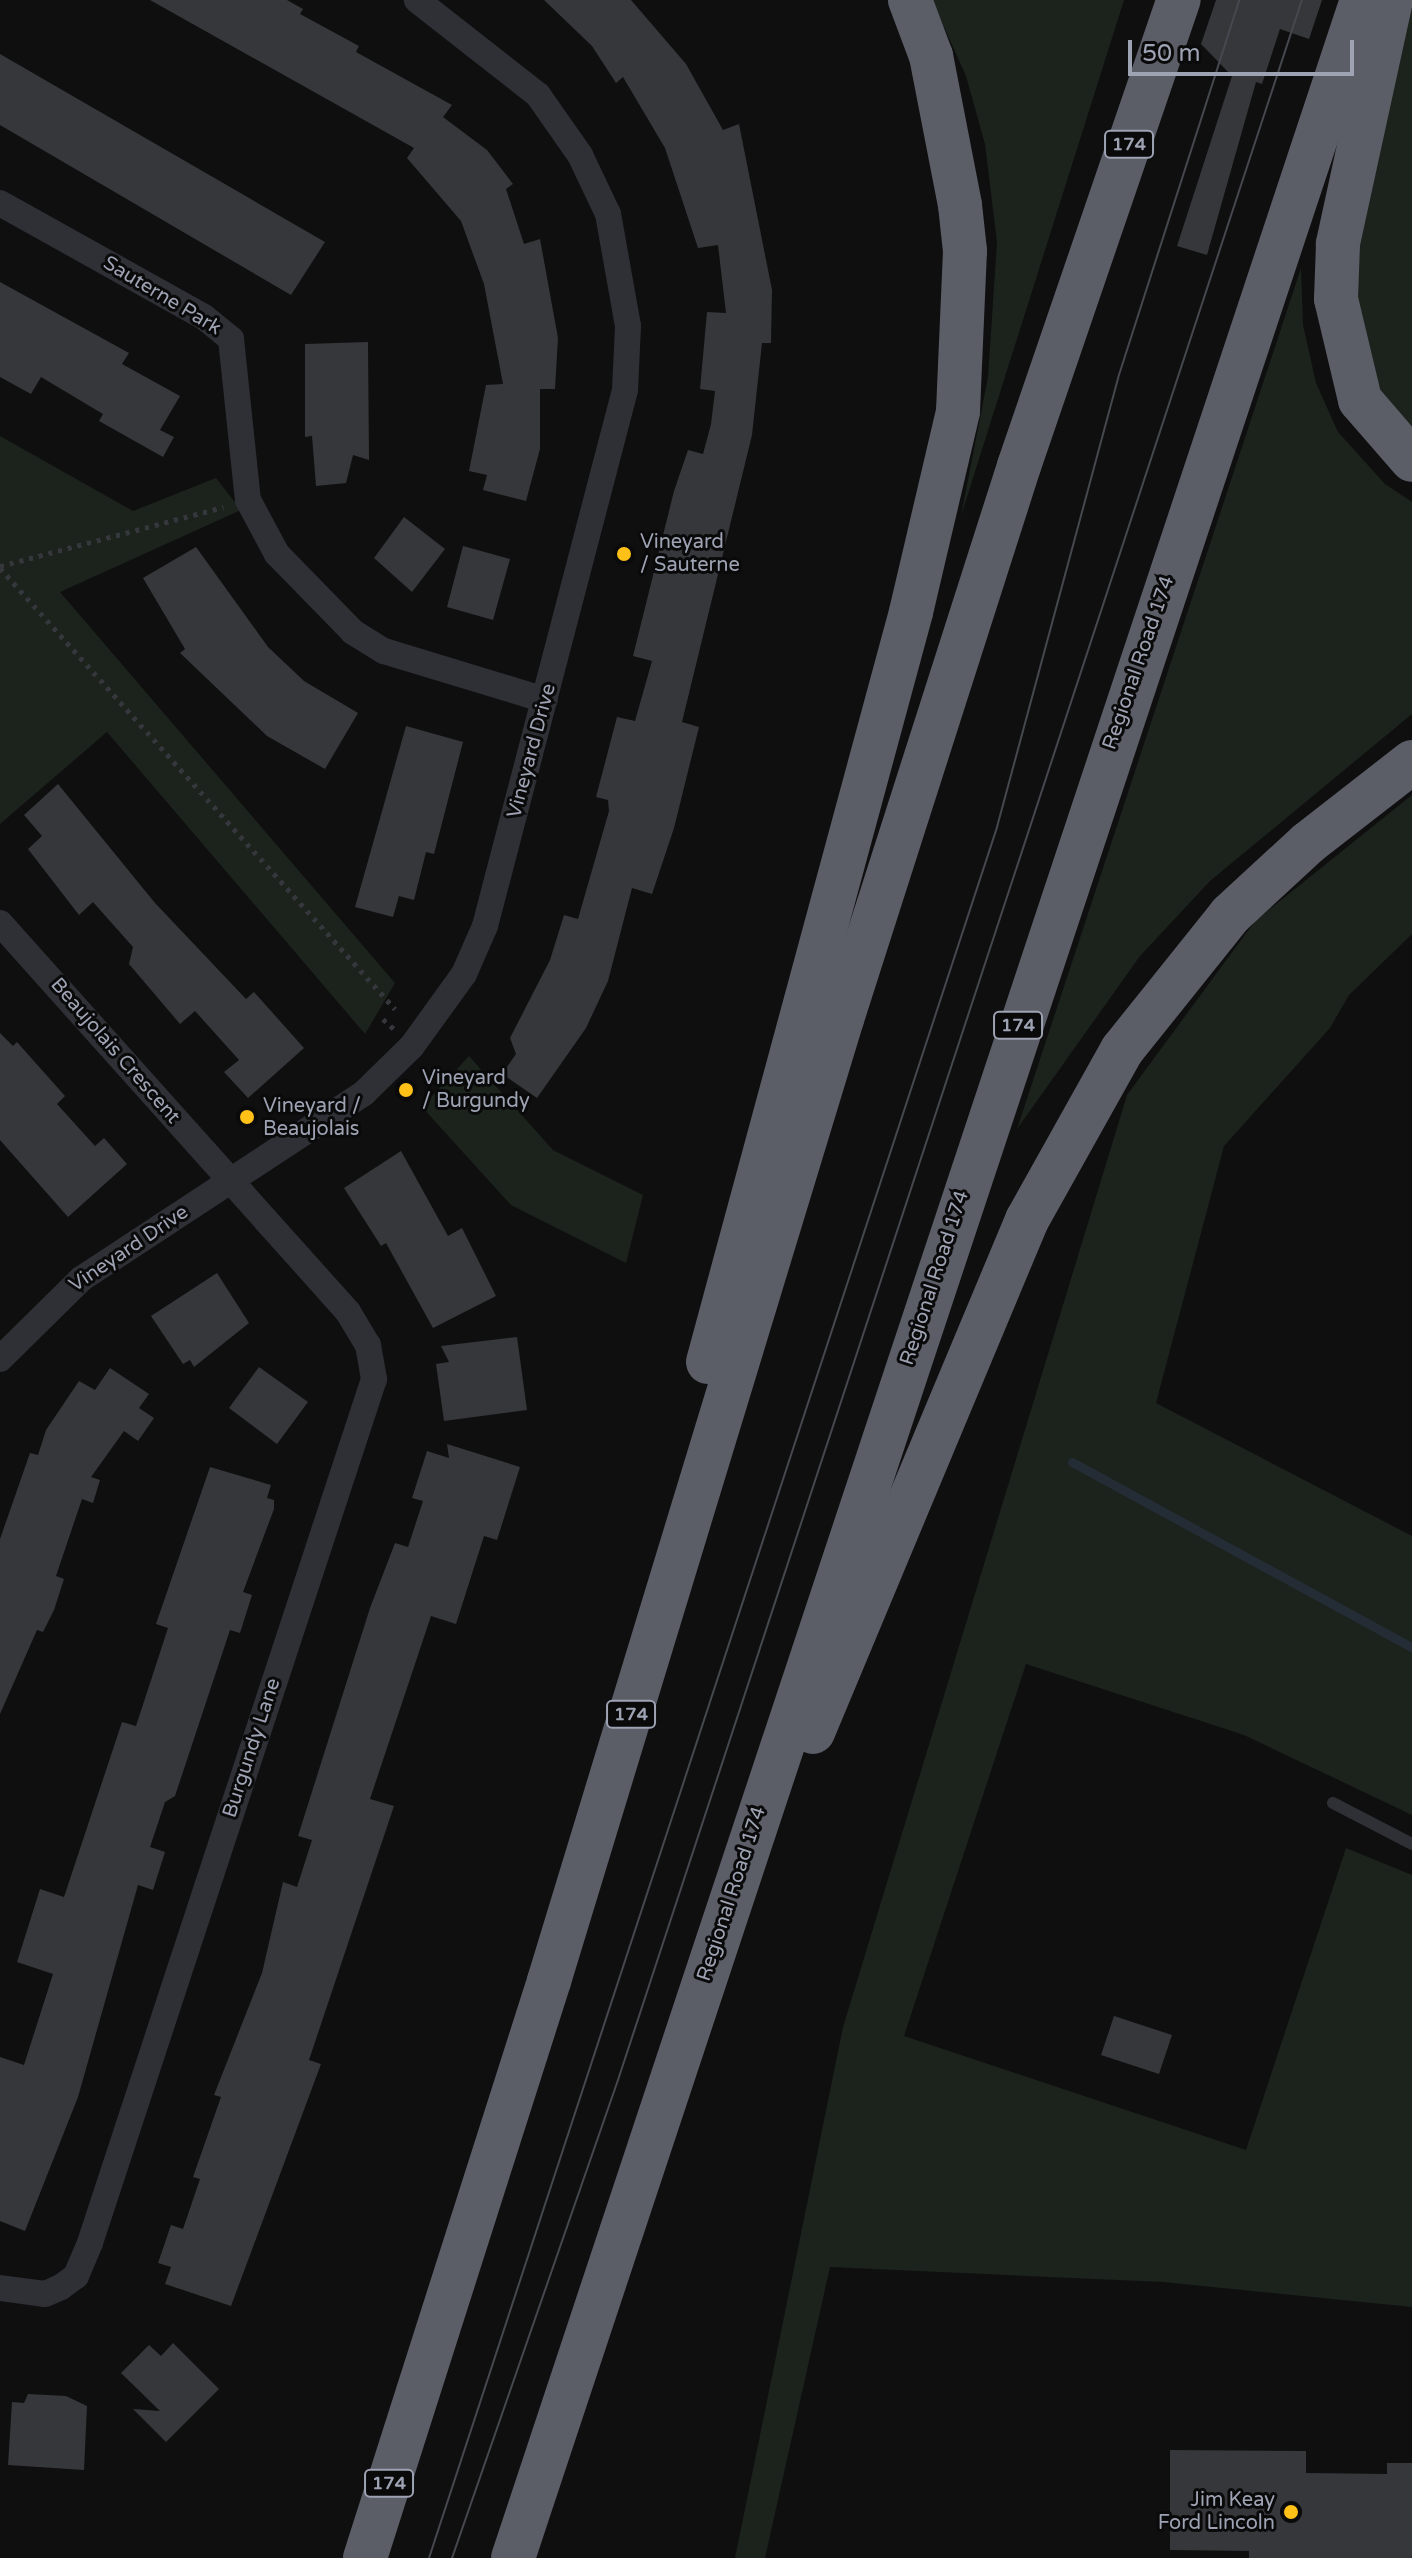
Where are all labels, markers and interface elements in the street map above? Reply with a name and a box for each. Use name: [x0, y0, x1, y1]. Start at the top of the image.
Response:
scale bar: [1132, 24, 1358, 74]
text: 50 m: [1142, 39, 1200, 68]
road number: 174: [1103, 130, 1155, 158]
street label: Sauterne Park: [99, 251, 225, 341]
place label: Vineyard / Sauterne: [640, 530, 740, 577]
marker: Vineyard / Sauterne: [615, 545, 633, 563]
street label: Regional Road 174: [1098, 573, 1180, 753]
street label: Vineyard Drive: [503, 681, 561, 821]
street label: Beaujolais Crescent: [45, 973, 185, 1129]
road number: 174: [992, 1011, 1044, 1039]
place label: Vineyard / Burgundy: [422, 1066, 530, 1113]
marker: Vineyard / Burgundy: [397, 1081, 415, 1099]
place label: Vineyard / Beaujolais: [263, 1094, 361, 1141]
marker: Vineyard / Beaujolais: [238, 1108, 256, 1126]
street label: Regional Road 174: [895, 1188, 975, 1368]
street label: Vineyard Drive: [65, 1200, 193, 1298]
street label: Burgundy Lane: [218, 1675, 286, 1821]
road number: 174: [605, 1700, 657, 1728]
street label: Regional Road 174: [692, 1804, 772, 1984]
road number: 174: [363, 2469, 415, 2497]
place label: Jim Keay Ford Lincoln: [1158, 2488, 1275, 2535]
marker: Jim Keay Ford Lincoln: [1282, 2503, 1300, 2521]

